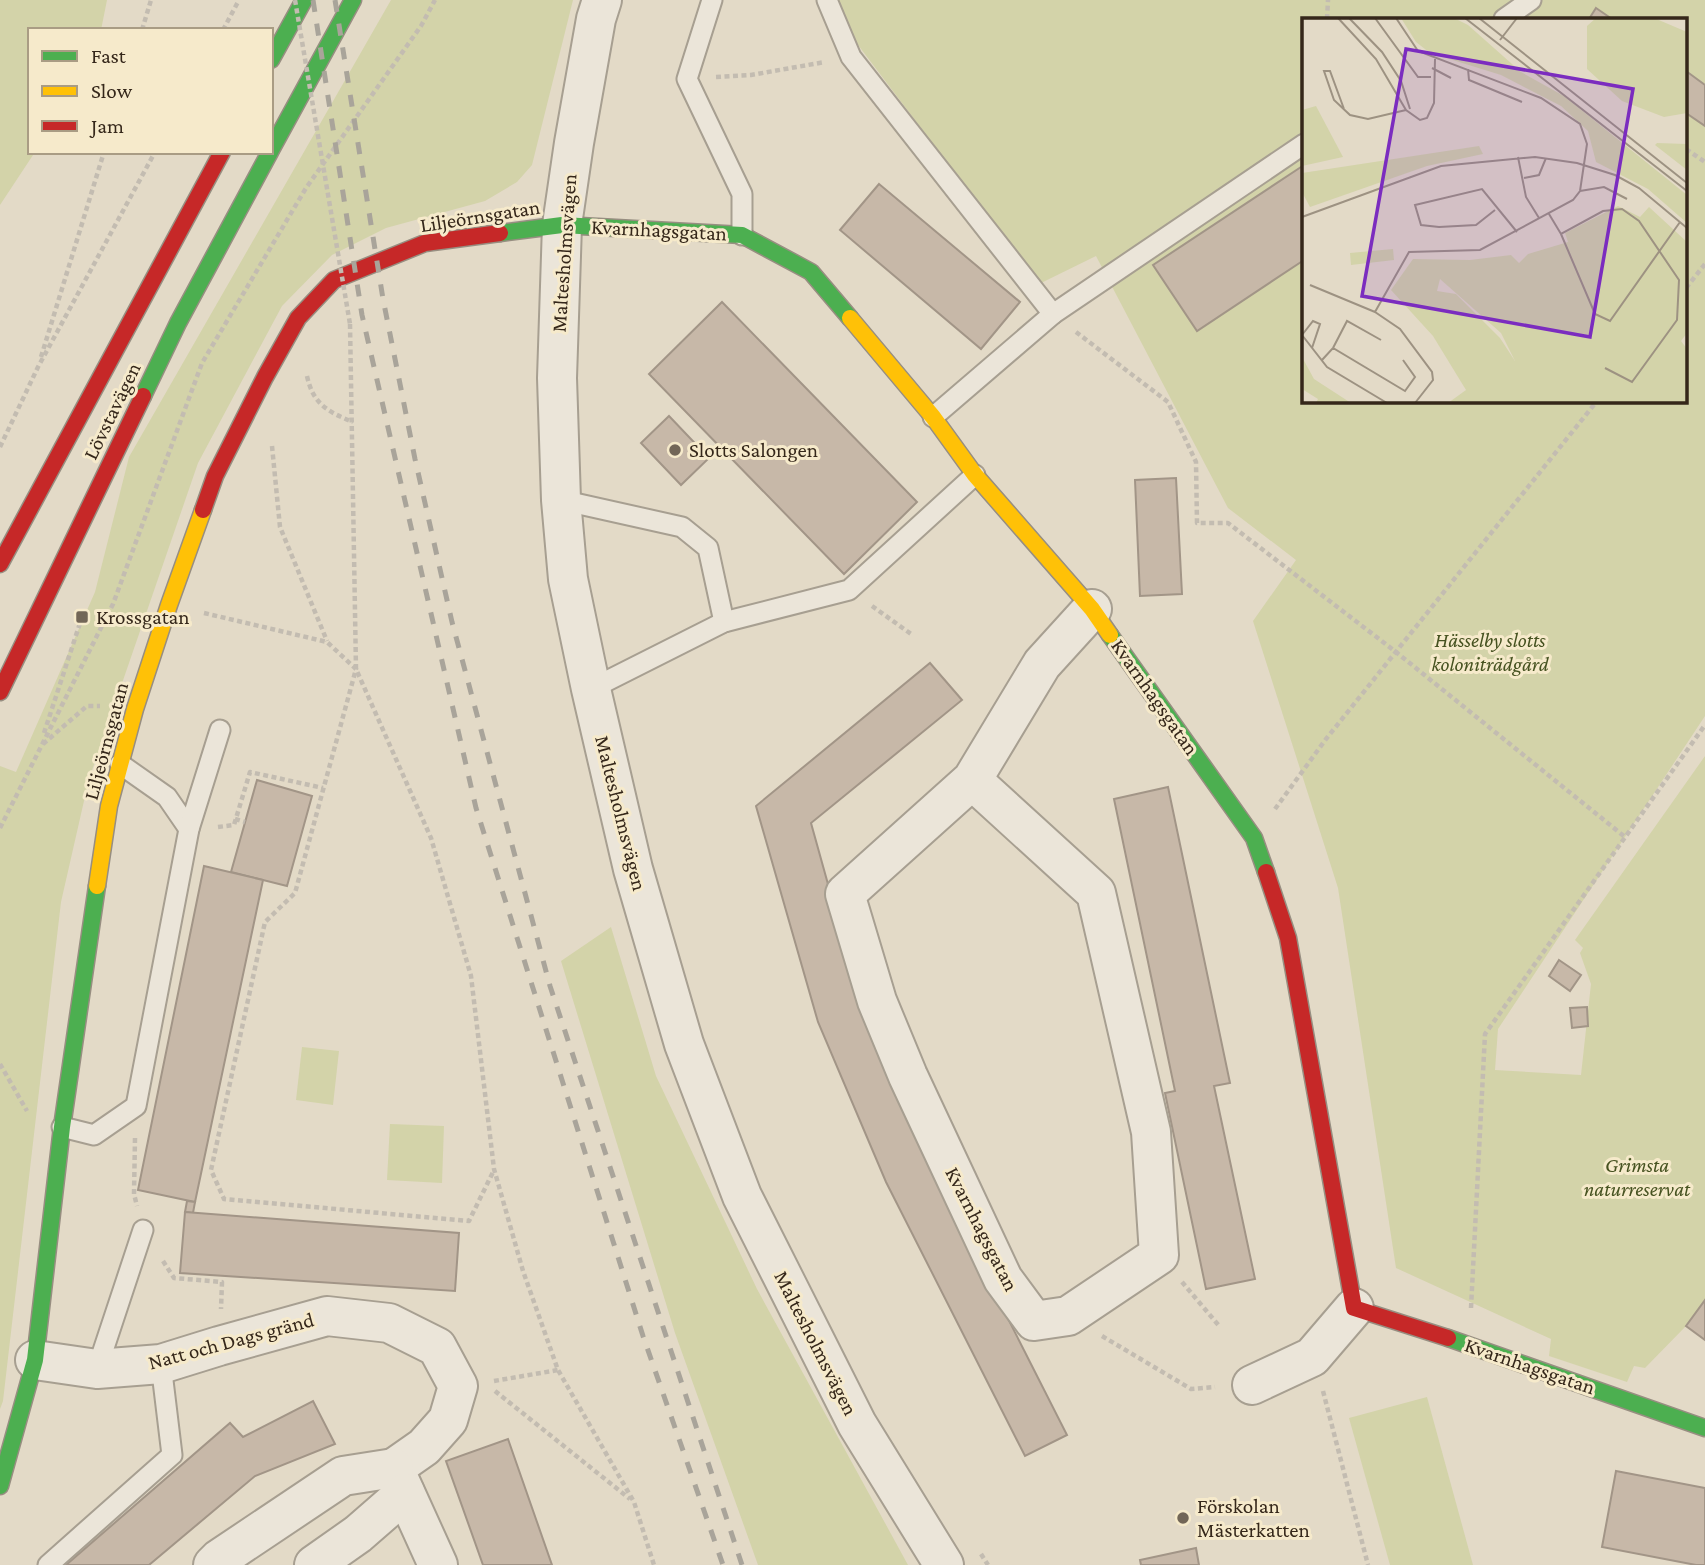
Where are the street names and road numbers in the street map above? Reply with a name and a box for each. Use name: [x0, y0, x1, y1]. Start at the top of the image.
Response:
street label: Maltesholmsvägen: [546, 173, 582, 333]
street label: Liljeörnsgatan: [418, 195, 542, 237]
street label: Kvarnhagsgatan: [590, 214, 728, 246]
street label: Lövstavägen: [78, 359, 146, 463]
street label: Kvarnhagsgatan: [1106, 634, 1204, 760]
street label: Liljeörnsgatan: [79, 679, 133, 803]
street label: Maltesholmsvägen: [590, 733, 652, 893]
street label: Kvarnhagsgatan: [940, 1163, 1024, 1295]
street label: Maltesholmsvägen: [769, 1267, 863, 1419]
street label: Natt och Dags gränd: [145, 1307, 317, 1375]
street label: Kvarnhagsgatan: [1462, 1332, 1598, 1400]

